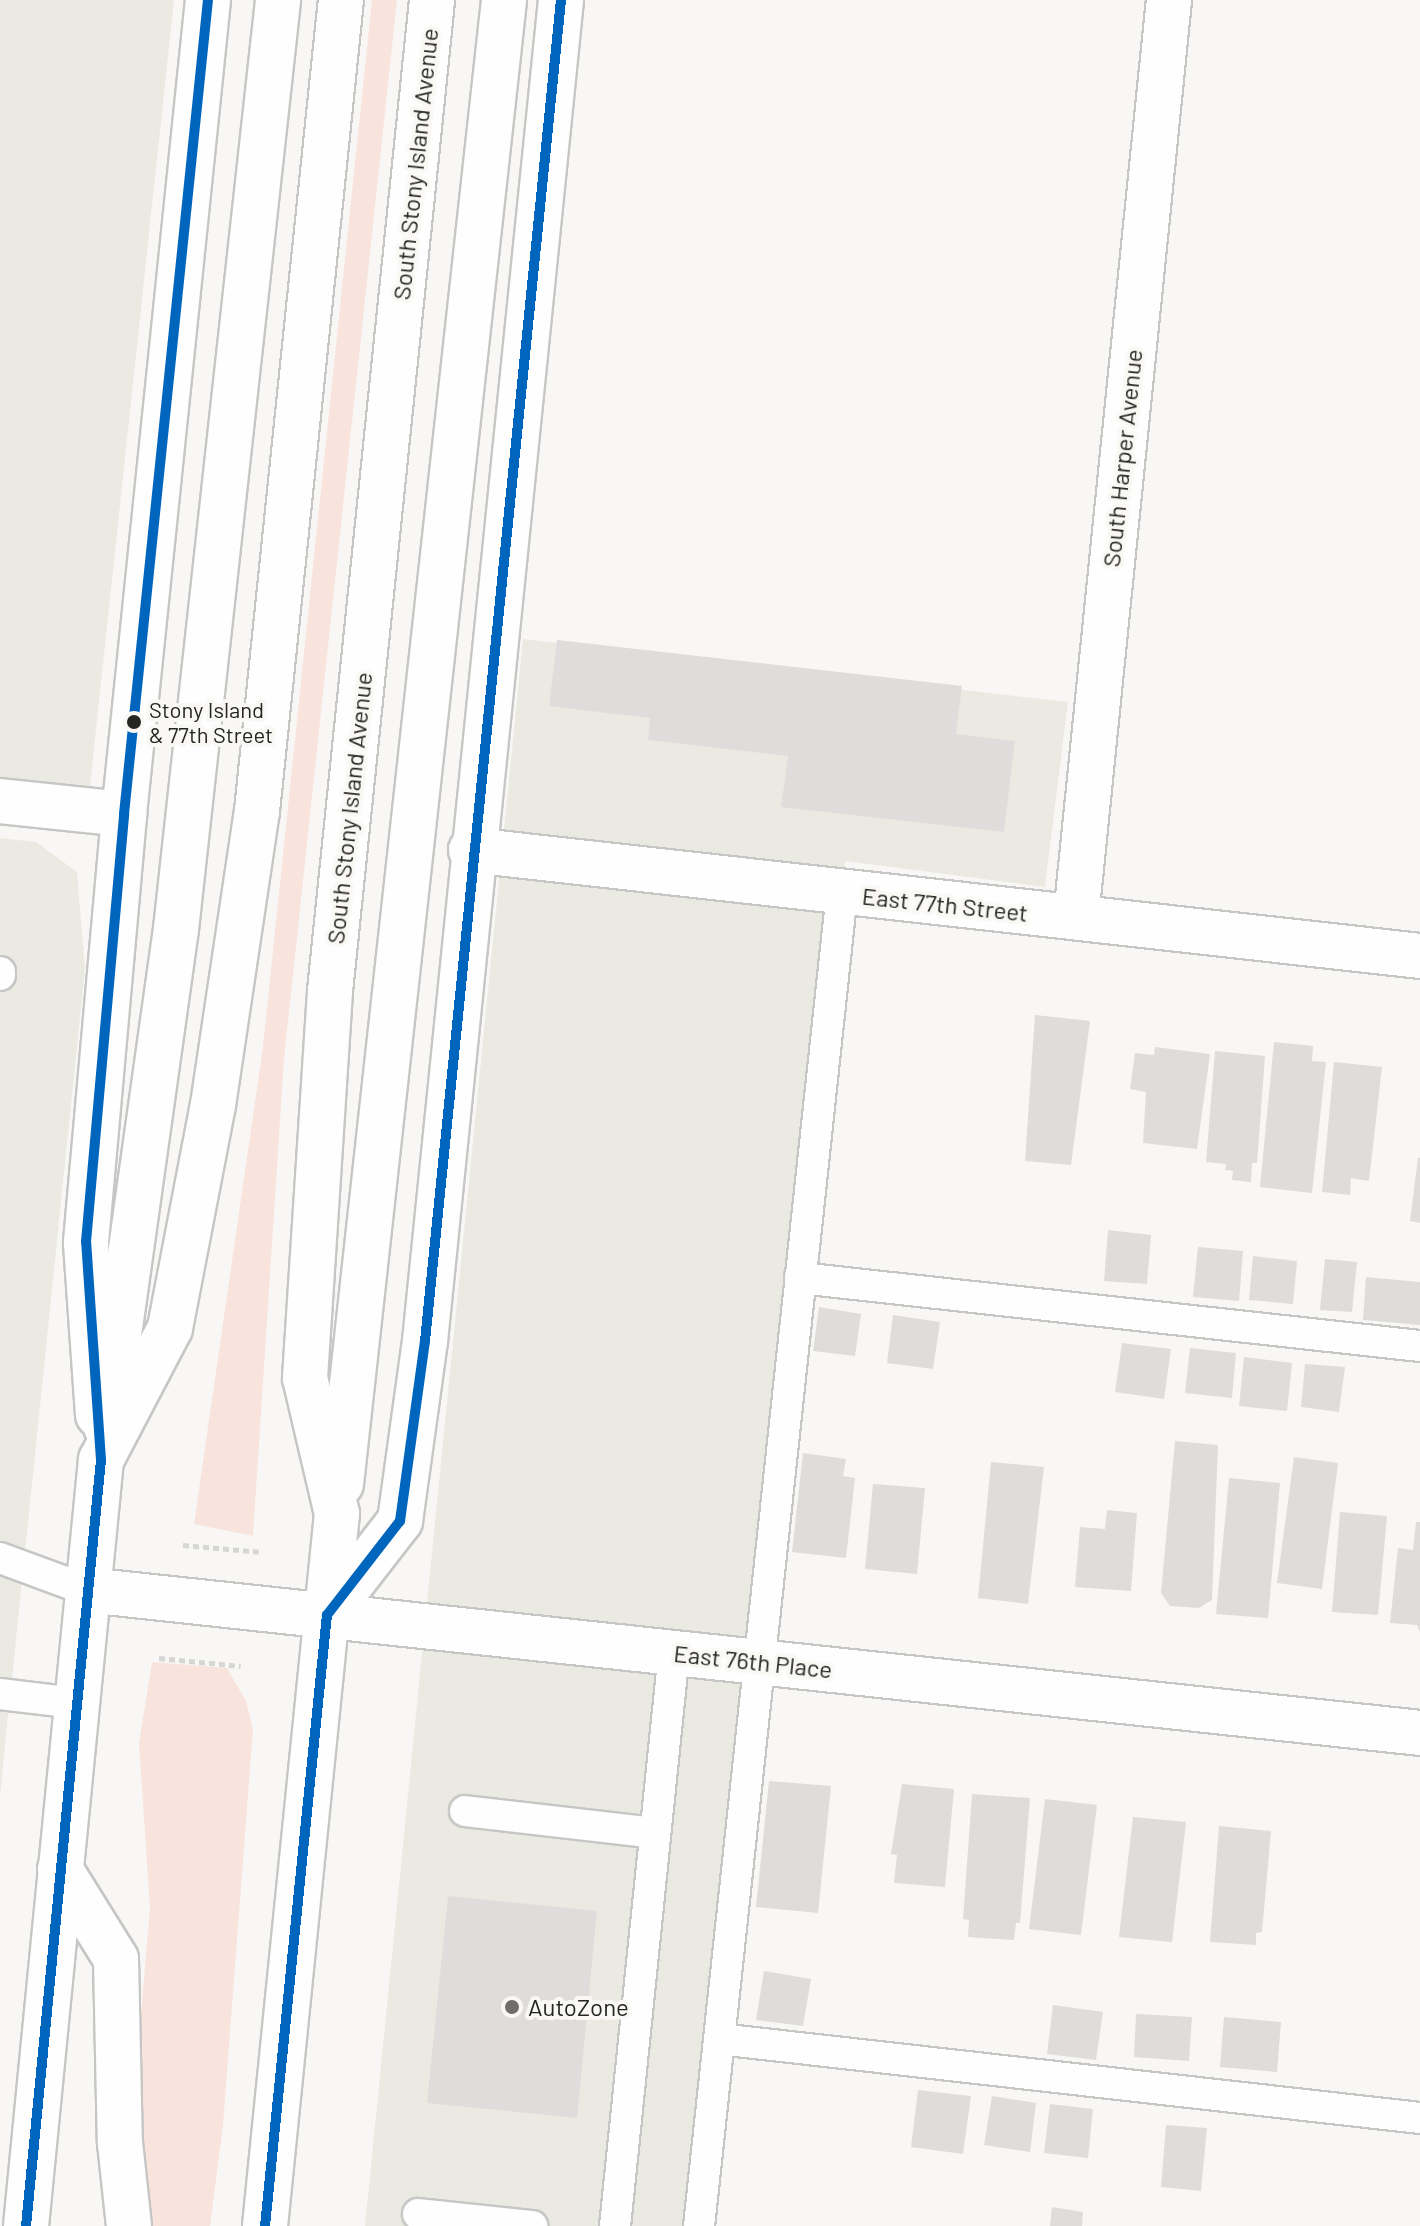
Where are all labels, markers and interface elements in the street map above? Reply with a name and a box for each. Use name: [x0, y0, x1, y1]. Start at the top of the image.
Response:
street label: South Stony Island Avenue: [386, 27, 444, 301]
street label: South Harper Avenue: [1096, 348, 1148, 568]
street label: South Stony Island Avenue: [320, 671, 378, 945]
place label: Stony Island & 77th Street: [149, 696, 273, 748]
marker: Stony Island & 77th Street: [126, 714, 142, 730]
street label: East 77th Street: [861, 881, 1029, 927]
street label: East 76th Place: [672, 1638, 834, 1684]
place label: AutoZone: [528, 1993, 629, 2021]
marker: AutoZone: [503, 1998, 521, 2016]

